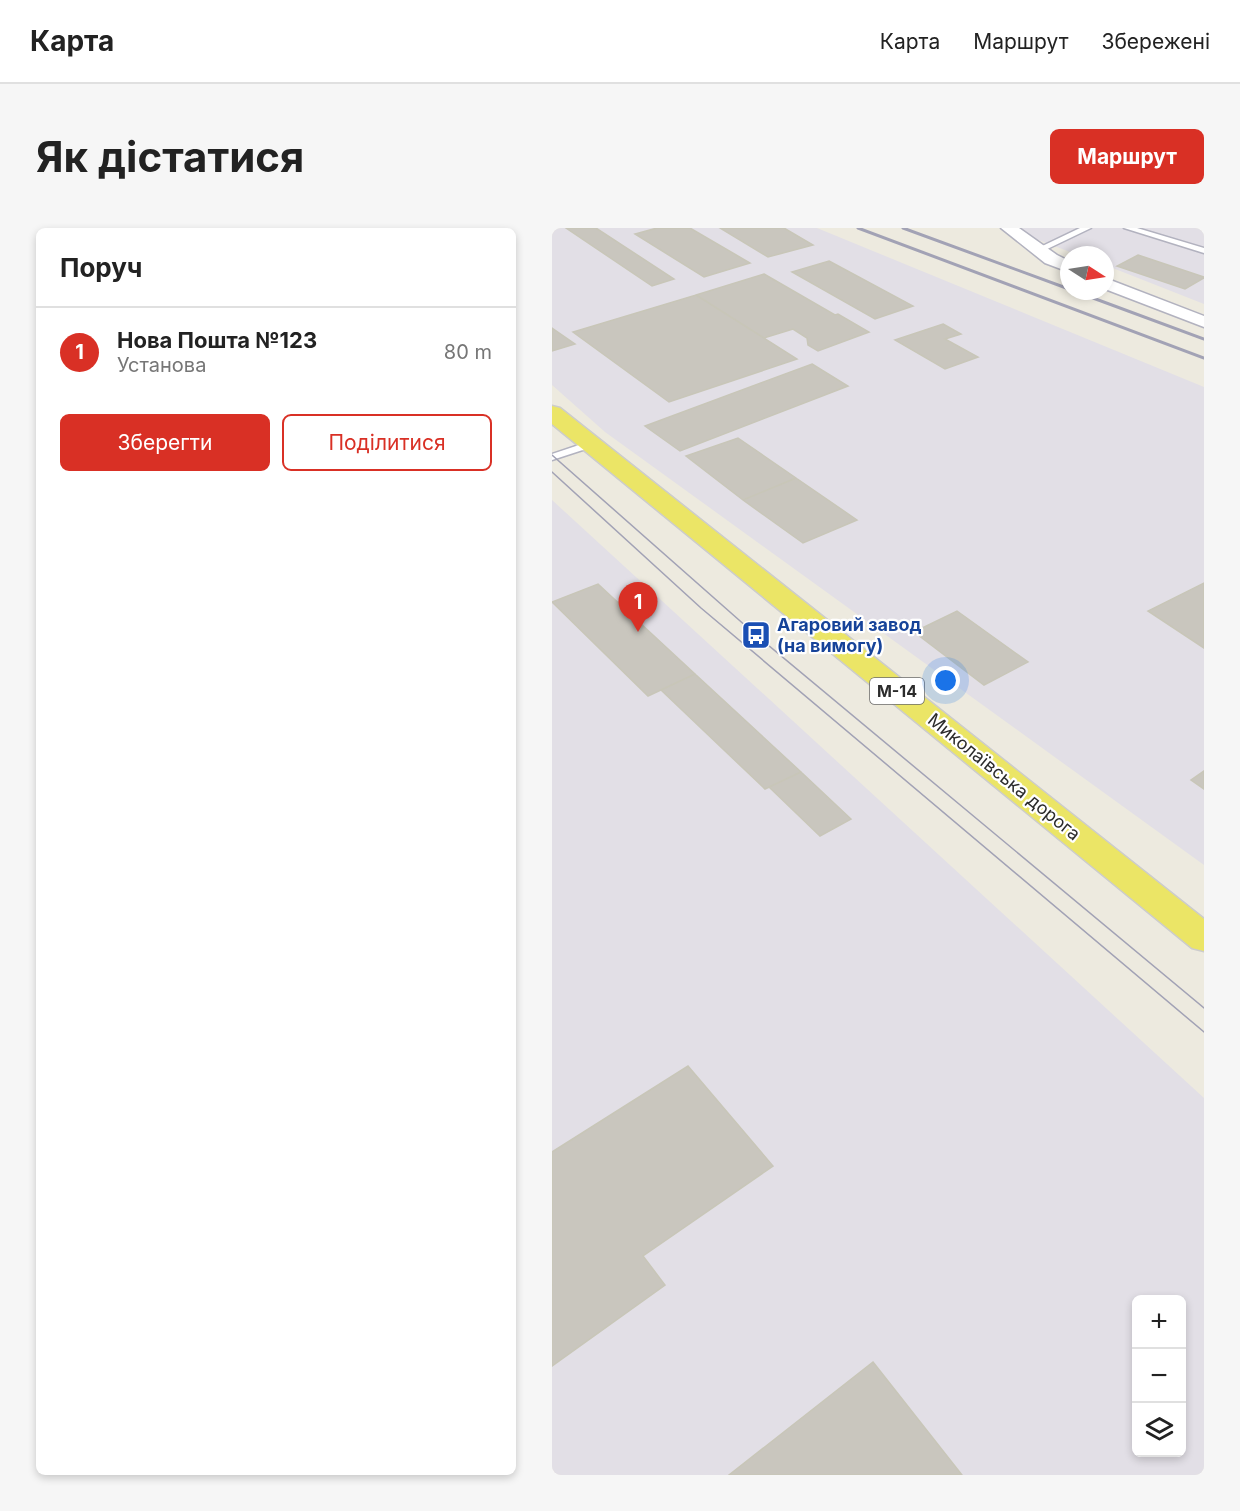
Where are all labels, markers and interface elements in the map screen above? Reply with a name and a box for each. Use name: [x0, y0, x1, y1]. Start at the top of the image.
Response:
text: Карта: [30, 24, 114, 58]
text: Карта: [880, 29, 940, 54]
text: Маршрут: [973, 29, 1068, 54]
text: Збережені: [1101, 29, 1210, 54]
button: Маршрут: [1050, 129, 1204, 184]
text: Як дістатися: [36, 131, 304, 182]
north arrow: [1060, 246, 1114, 300]
text: Поруч: [60, 252, 142, 283]
text: Нова Пошта №123: [117, 327, 317, 353]
text: 1: [75, 340, 84, 364]
text: 80 m: [444, 340, 492, 364]
text: Установа: [117, 353, 206, 377]
button: Зберегти: [60, 414, 270, 471]
button: Поділитися: [282, 414, 492, 471]
pin: 1: [618, 582, 658, 632]
place label: Агаровий завод (на вимогу): [777, 614, 921, 656]
bus stop icon: Агаровий завод (на вимогу): [740, 619, 772, 651]
your location: [931, 666, 960, 695]
road number: М-14: [870, 678, 924, 704]
street label: Миколаївська дорога: [924, 709, 1085, 844]
map controls: [1132, 1295, 1186, 1457]
button: +: [1132, 1295, 1186, 1349]
button: −: [1132, 1349, 1186, 1403]
button: layers: [1132, 1403, 1186, 1457]

